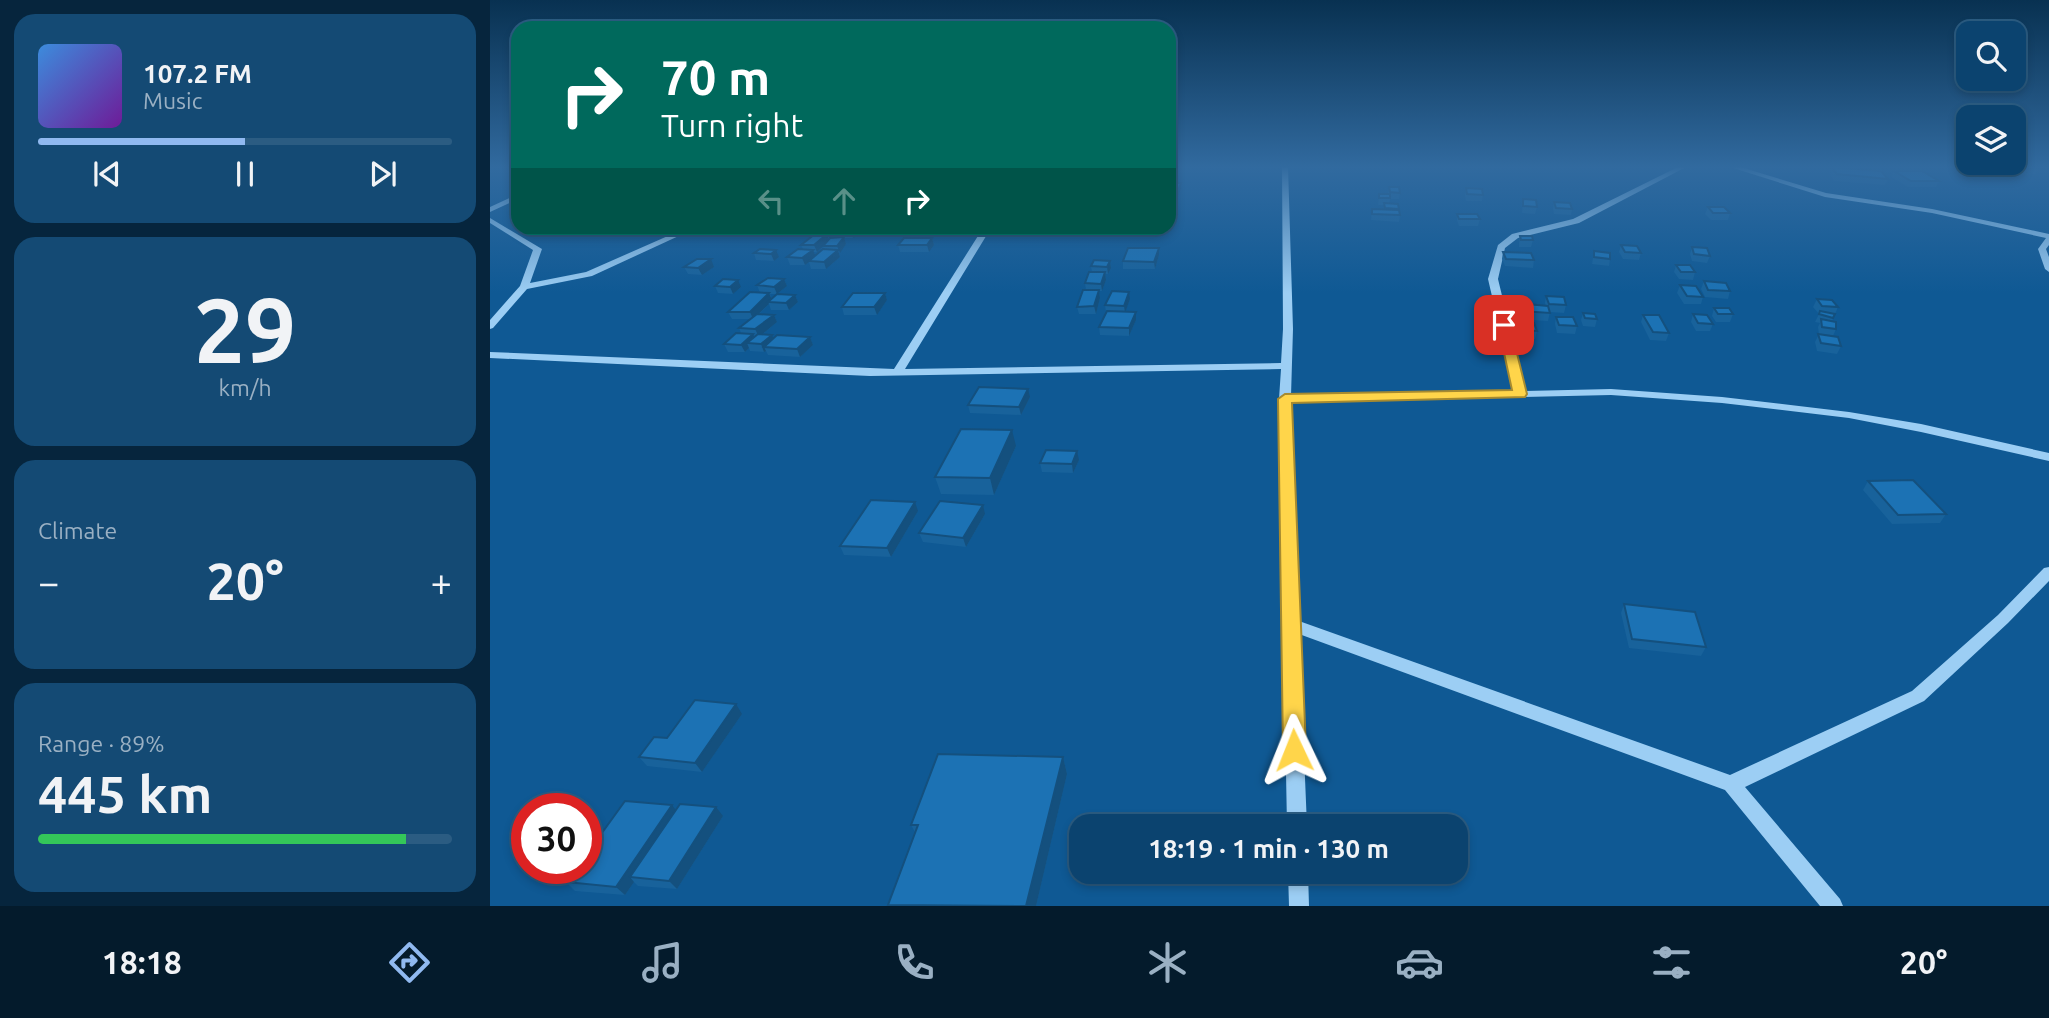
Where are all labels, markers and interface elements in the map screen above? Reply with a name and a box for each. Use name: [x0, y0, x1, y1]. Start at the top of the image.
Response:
map controls: [1956, 21, 2026, 175]
button: search: [1956, 21, 2026, 91]
icon: right: [546, 49, 637, 140]
text: 70 m: [661, 49, 770, 104]
text: 107.2 FM: [143, 59, 252, 88]
text: Music: [143, 88, 202, 113]
button: layers: [1956, 105, 2026, 175]
text: Turn right: [661, 107, 803, 143]
icon: previous: [88, 155, 126, 193]
icon: pause: [226, 155, 264, 193]
icon: next: [364, 155, 402, 193]
icon: left: [752, 182, 790, 220]
icon: ahead: [825, 182, 863, 220]
icon: right: [898, 182, 936, 220]
text: 29: [194, 278, 296, 380]
pin: [1474, 295, 1534, 355]
icon: arrive: [1485, 306, 1523, 344]
text: km/h: [218, 375, 272, 400]
text: Climate: [38, 518, 117, 543]
text: 20°: [206, 552, 284, 610]
text: −: [38, 561, 59, 603]
text: +: [431, 561, 452, 603]
position arrow: [1257, 713, 1331, 787]
text: Range · 89%: [38, 731, 165, 756]
text: 445 km: [38, 765, 212, 823]
speed limit sign: 30: [511, 793, 602, 884]
text: 18:19 · 1 min · 130 m: [1148, 834, 1389, 863]
icon: directions: [385, 938, 434, 987]
icon: music: [638, 938, 687, 987]
icon: phone: [890, 938, 939, 987]
icon: climate: [1143, 938, 1192, 987]
icon: car: [1395, 938, 1444, 987]
icon: filters: [1647, 938, 1696, 987]
text: 18:18: [102, 944, 182, 980]
text: 20°: [1900, 944, 1947, 980]

